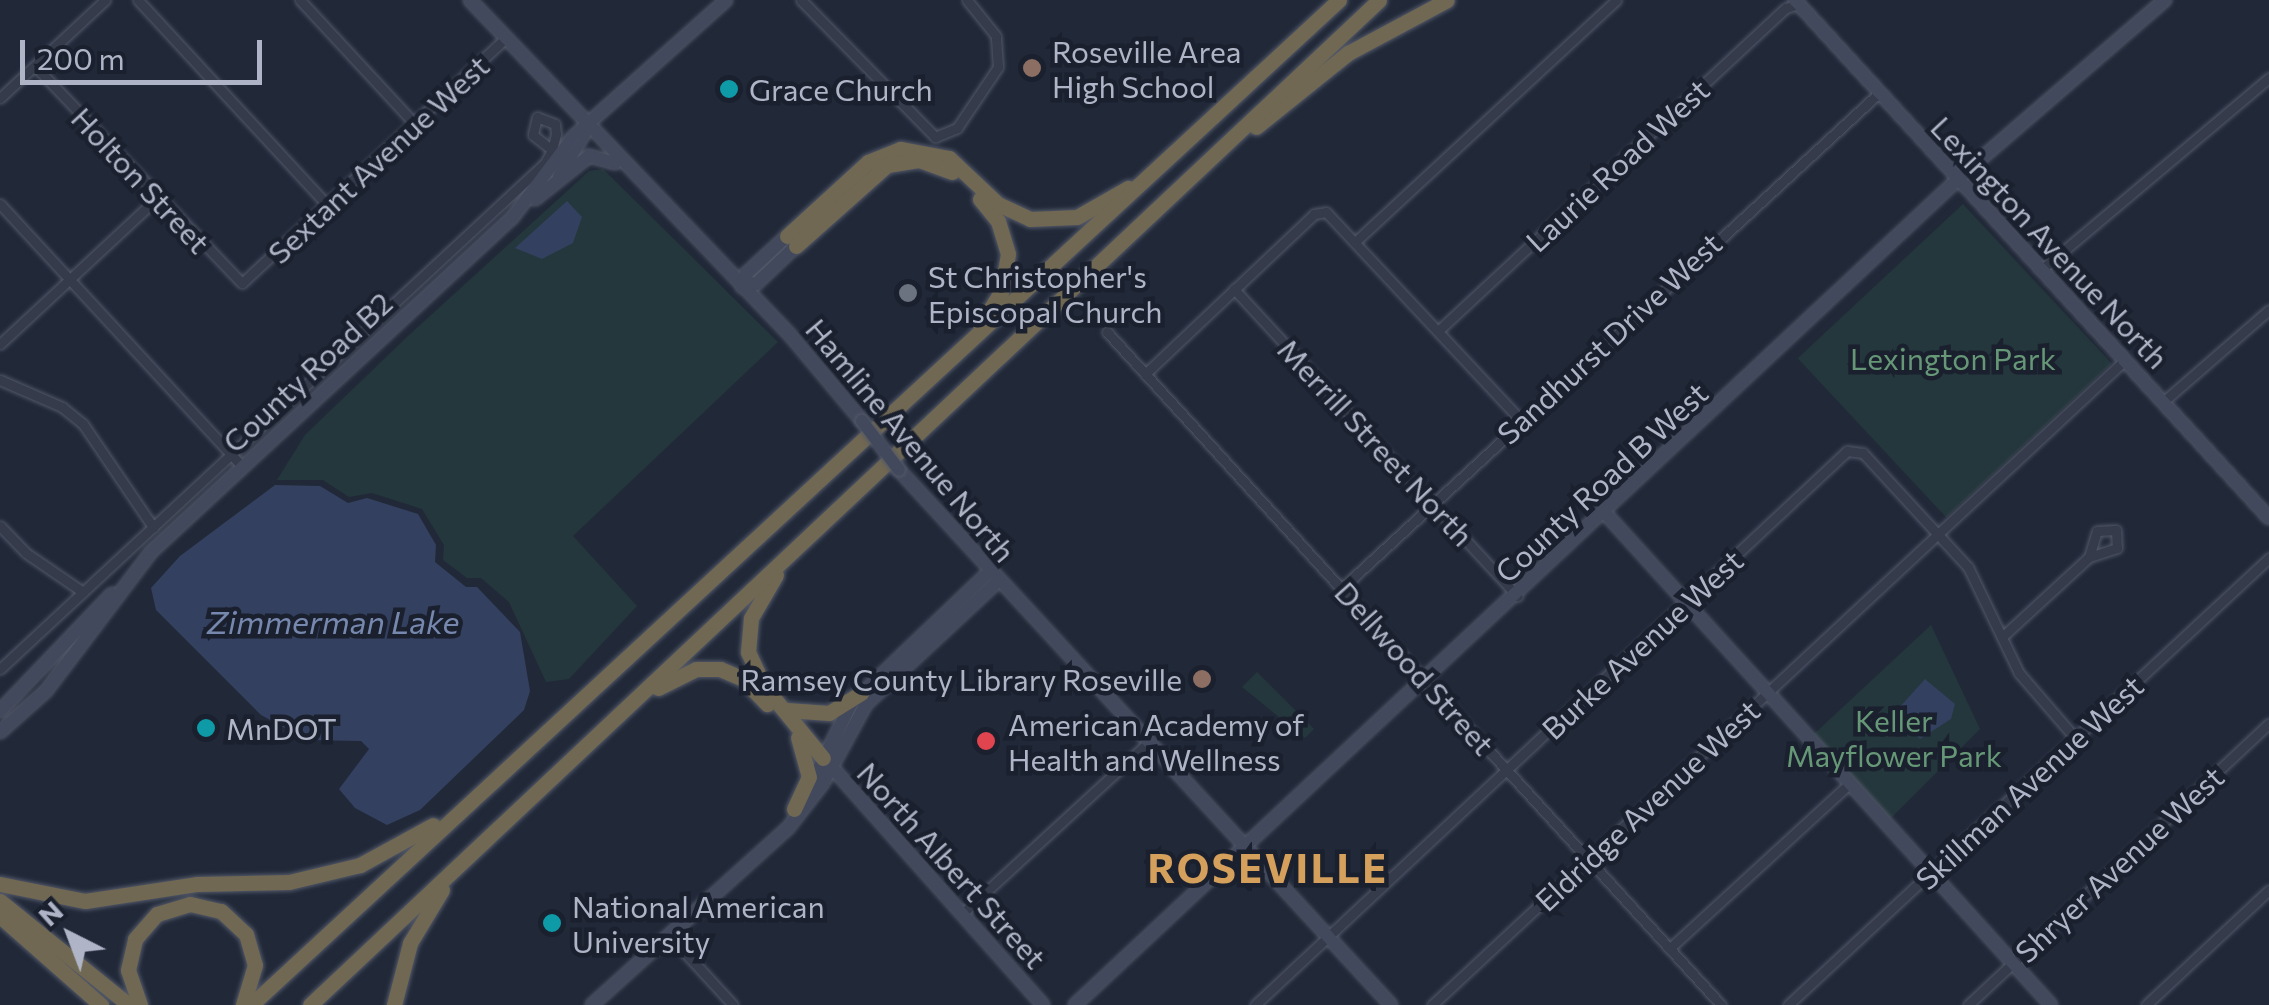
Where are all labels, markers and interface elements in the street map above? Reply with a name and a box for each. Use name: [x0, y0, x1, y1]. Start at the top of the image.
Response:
scale bar: [25, 20, 268, 82]
place label: Roseville Area High School: [1052, 33, 1241, 104]
text: 200 m: [37, 39, 125, 76]
street label: Sextant Avenue West: [260, 47, 496, 271]
marker: Roseville Area High School: [1021, 57, 1043, 79]
place label: Grace Church: [749, 71, 933, 107]
street label: Laurie Road West: [1518, 71, 1716, 259]
marker: Grace Church: [718, 78, 740, 100]
street label: Holton Street: [64, 100, 218, 260]
street label: Lexington Avenue North: [1924, 109, 2176, 375]
street label: Sandhurst Drive West: [1489, 225, 1729, 451]
place label: St Christopher's Episcopal Church: [928, 258, 1162, 328]
marker: St Christopher's Episcopal Church: [897, 282, 919, 304]
street label: County Road B2: [215, 285, 399, 459]
street label: Hamline Avenue North: [799, 311, 1023, 569]
street label: Merrill Street North: [1271, 331, 1481, 553]
park label: Lexington Park: [1850, 340, 2056, 376]
street label: County Road B West: [1487, 374, 1715, 590]
street label: Burke Avenue West: [1534, 542, 1750, 746]
street label: Dellwood Street: [1328, 574, 1502, 762]
water label: Zimmerman Lake: [207, 602, 459, 640]
place label: Ramsey County Library Roseville: [741, 661, 1182, 697]
street label: Skillman Avenue West: [1908, 667, 2150, 897]
marker: Ramsey County Library Roseville: [1191, 668, 1213, 690]
street label: Eldridge Avenue West: [1527, 692, 1767, 918]
park label: Keller Mayflower Park: [1786, 702, 2002, 772]
place label: American Academy of Health and Wellness: [1008, 706, 1304, 776]
place label: MnDOT: [226, 710, 337, 746]
marker: MnDOT: [195, 717, 217, 739]
marker: American Academy of Health and Wellness: [973, 728, 999, 754]
street label: North Albert Street: [850, 755, 1054, 975]
street label: Shryer Avenue West: [2008, 758, 2230, 970]
district label: ROSEVILLE: [1148, 843, 1388, 891]
north arrow: [20, 885, 120, 985]
place label: National American University: [572, 888, 825, 958]
text: N: [31, 893, 69, 932]
marker: National American University: [541, 912, 563, 934]

